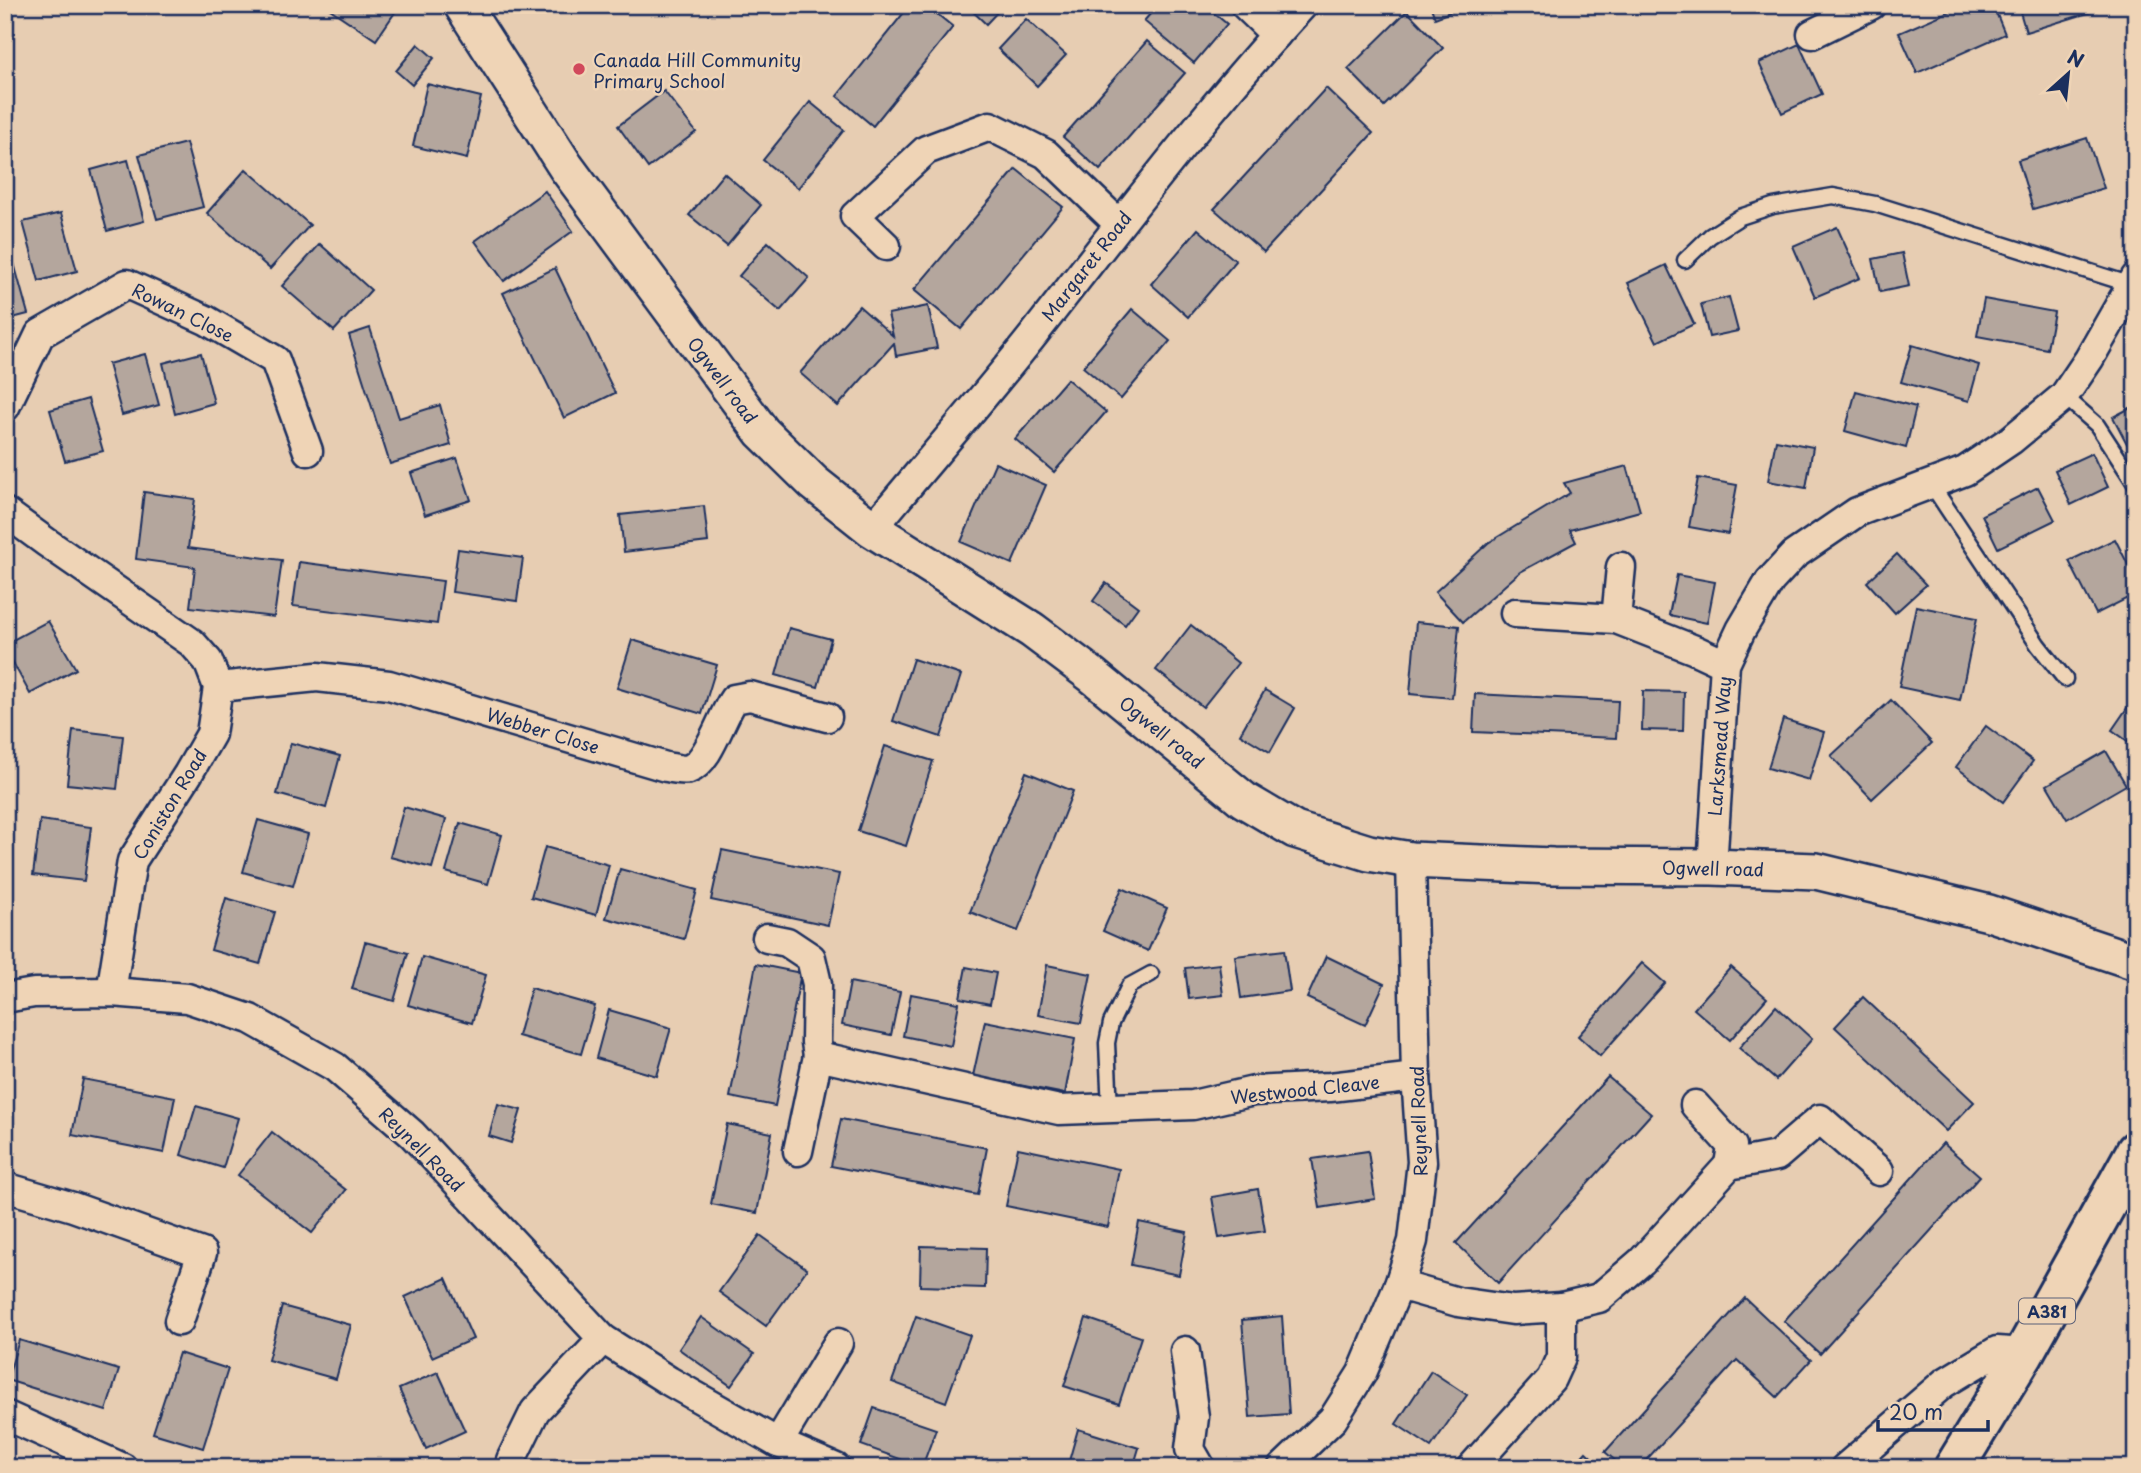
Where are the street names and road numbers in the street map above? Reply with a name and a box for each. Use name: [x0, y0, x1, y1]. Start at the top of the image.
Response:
street label: Margaret Road: [1034, 205, 1138, 327]
street label: Rowan Close: [128, 276, 238, 348]
street label: Ogwell road: [681, 331, 765, 429]
street label: Larksmead Way: [1701, 675, 1737, 817]
street label: Ogwell road: [1114, 689, 1210, 775]
street label: Webber Close: [483, 700, 603, 760]
street label: Coniston Road: [125, 743, 213, 865]
street label: Ogwell road: [1662, 854, 1764, 882]
street label: Reynell Road: [1403, 1065, 1433, 1177]
street label: Westwood Cleave: [1229, 1068, 1381, 1110]
street label: Reynell Road: [373, 1100, 471, 1198]
road number: A381: [2019, 1298, 2075, 1324]

